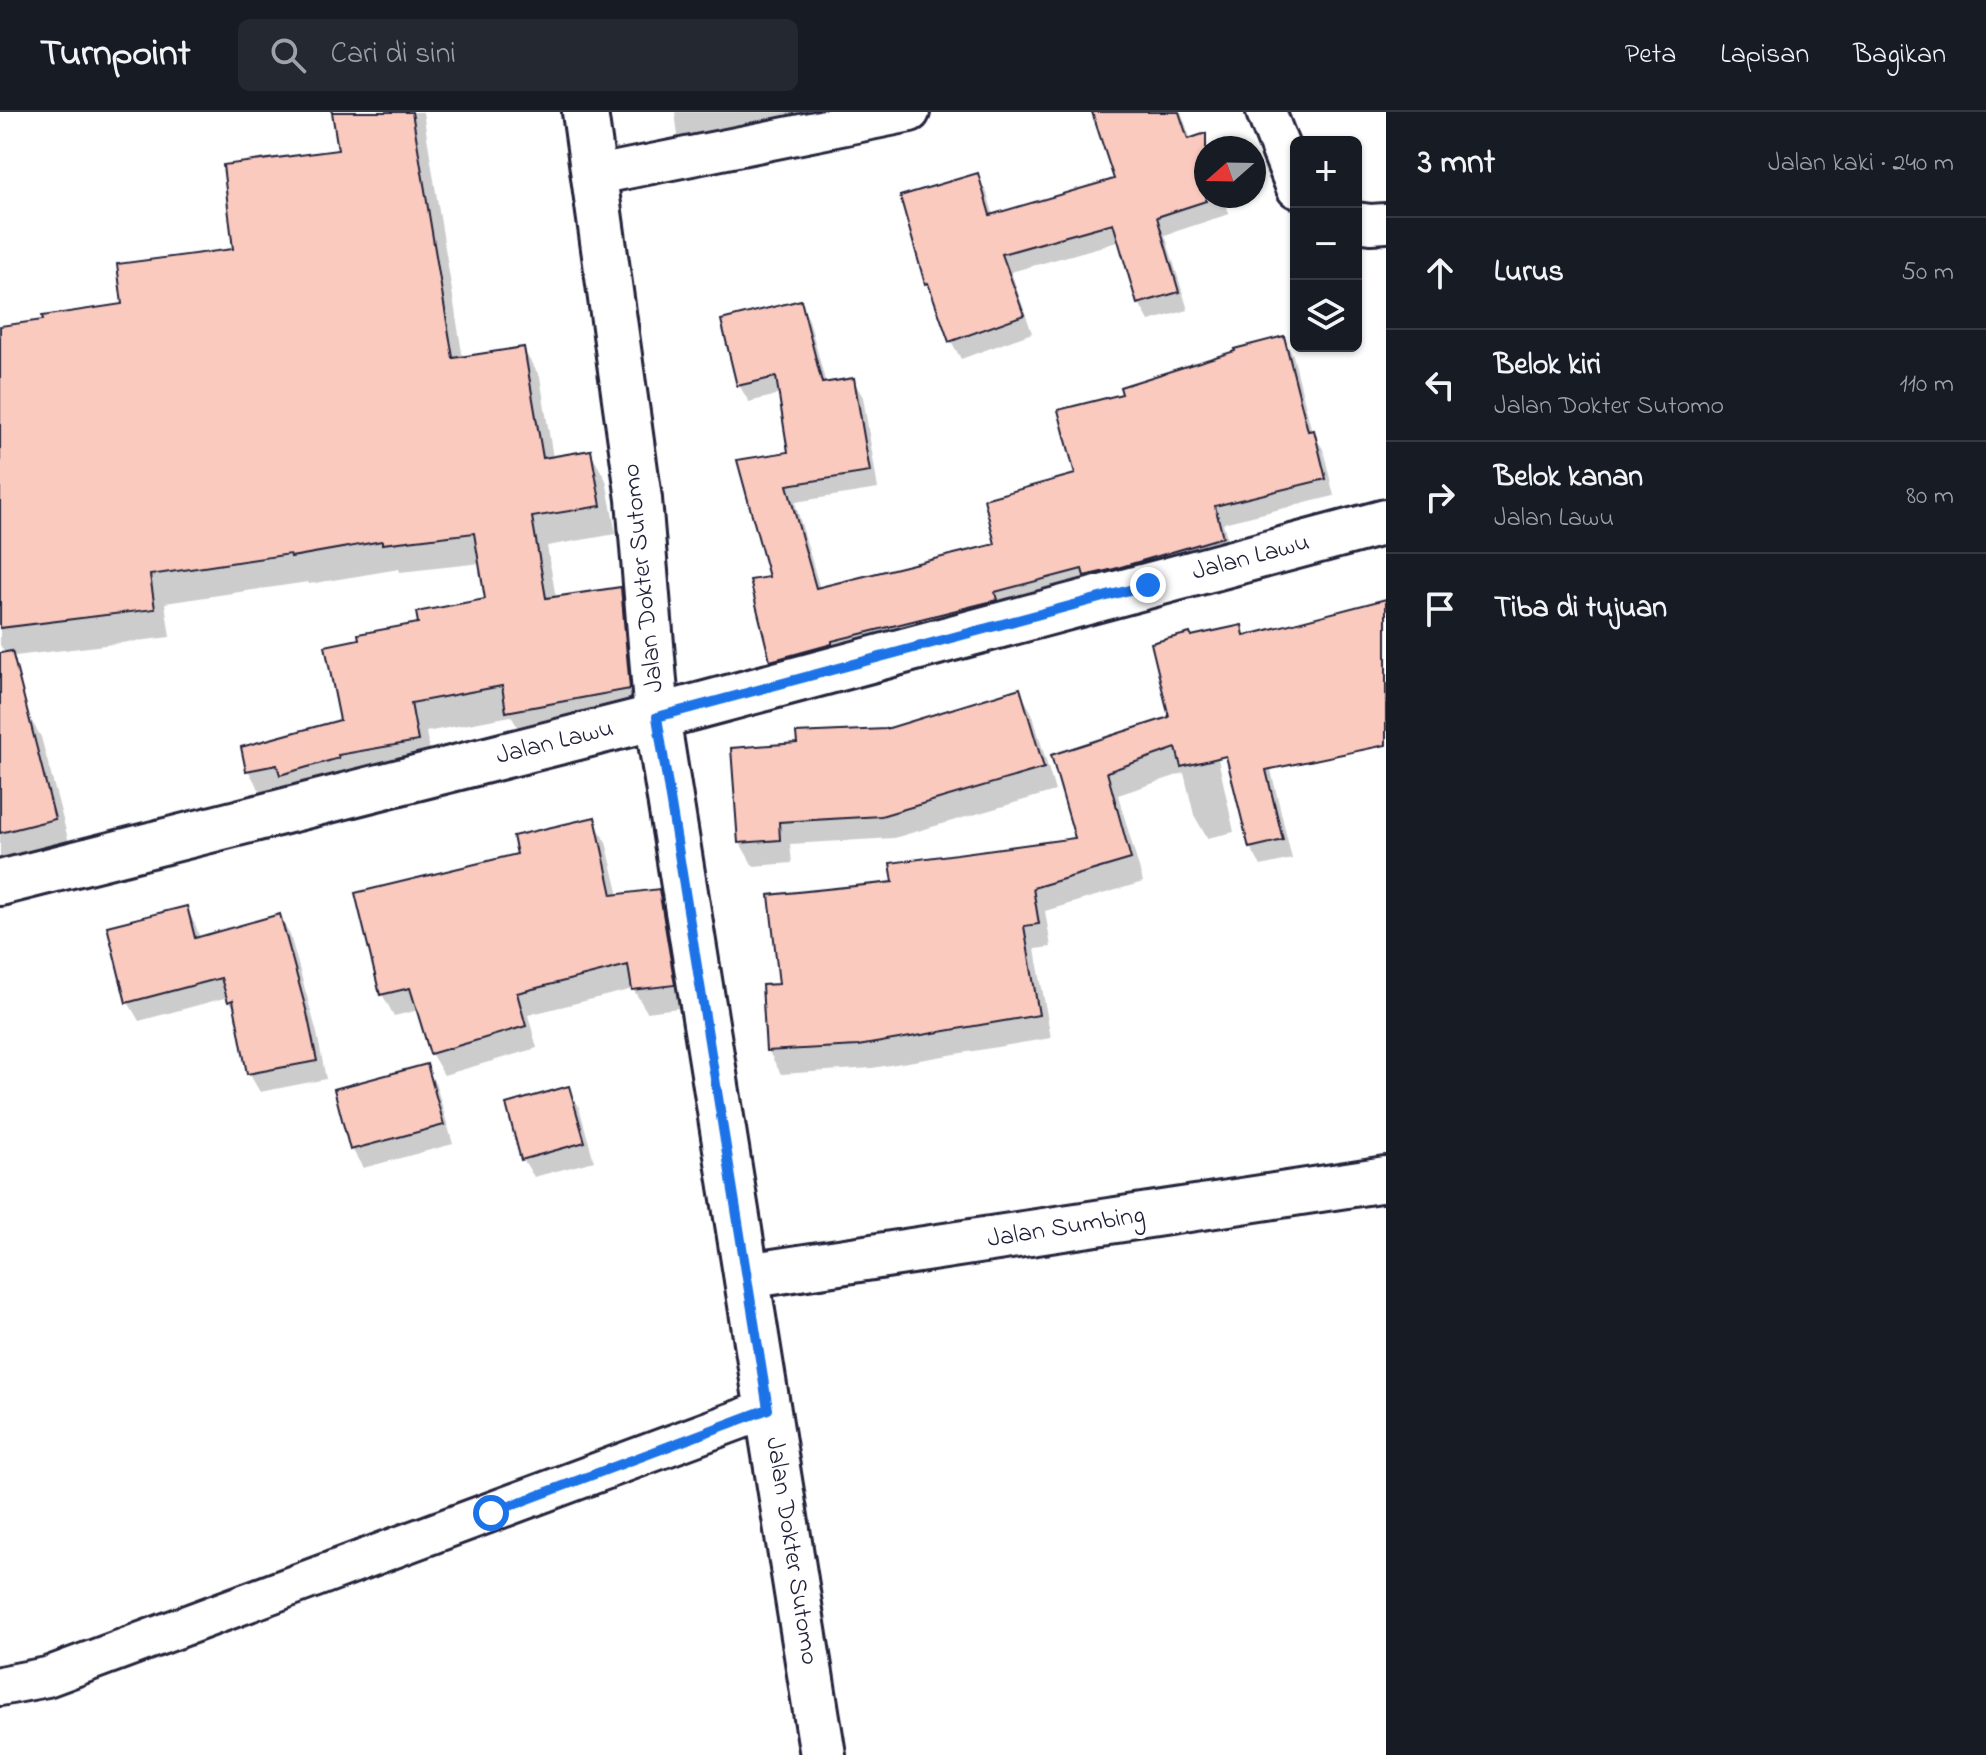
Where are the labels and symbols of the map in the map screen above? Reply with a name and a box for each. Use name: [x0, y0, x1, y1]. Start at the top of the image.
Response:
north arrow: [1194, 136, 1266, 208]
street label: Jalan Dokter Sutomo: [613, 462, 675, 694]
street label: Jalan Lawu: [1188, 524, 1314, 592]
route end: [1130, 567, 1166, 603]
street label: Jalan Lawu: [492, 710, 618, 776]
street label: Jalan Sumbing: [984, 1197, 1148, 1259]
street label: Jalan Dokter Sutomo: [754, 1434, 828, 1668]
route start: [473, 1495, 509, 1531]

